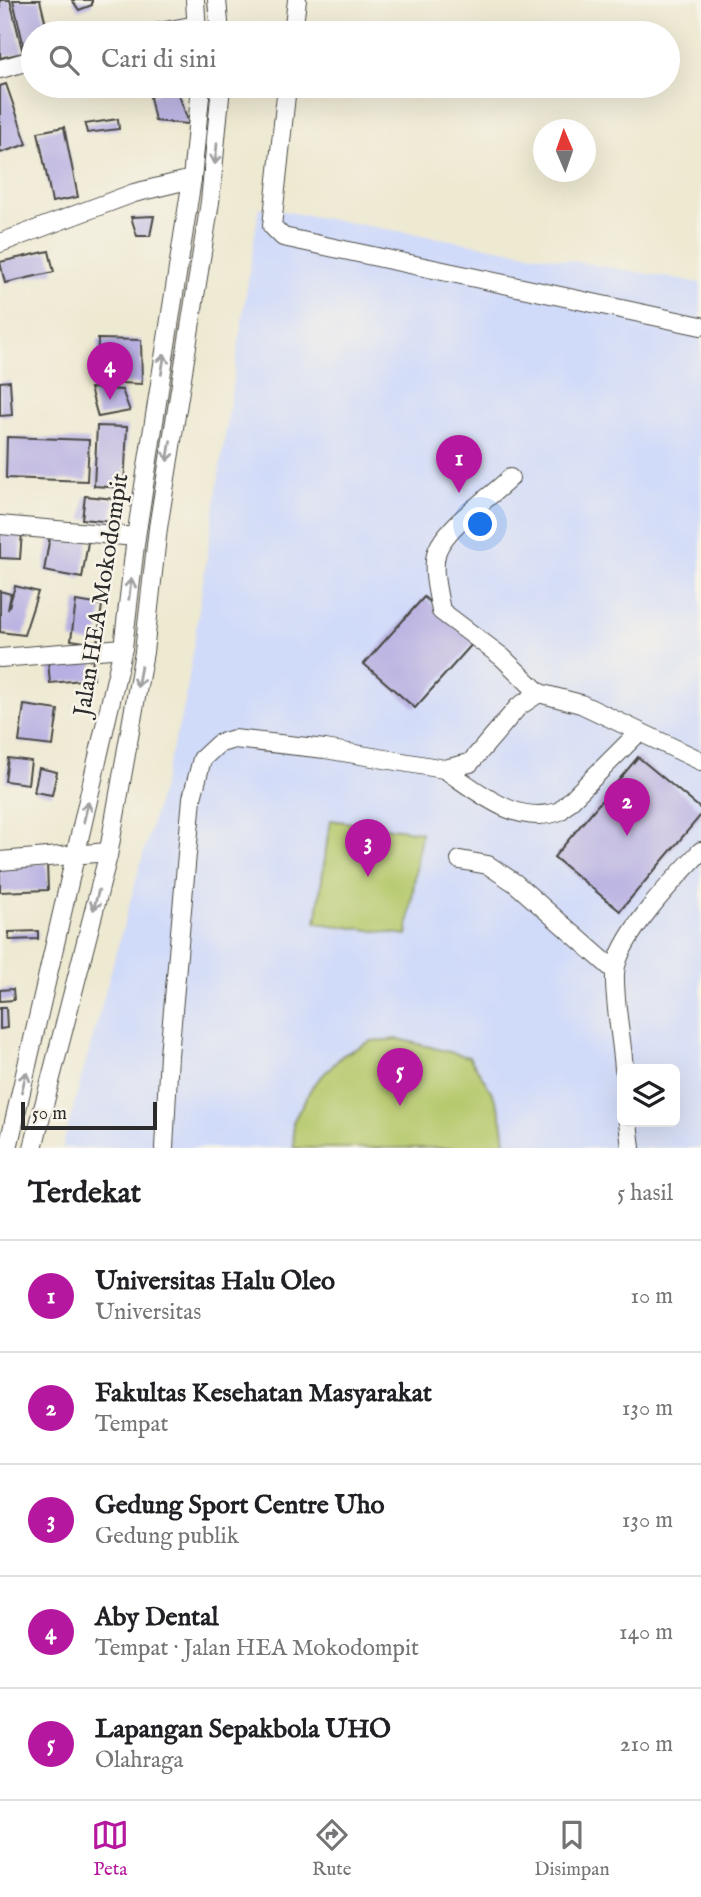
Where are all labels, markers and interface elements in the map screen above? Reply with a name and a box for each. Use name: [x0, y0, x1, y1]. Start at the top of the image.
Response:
search box: [21, 21, 680, 98]
icon: search: [45, 41, 83, 79]
text: Cari di sini: [101, 43, 216, 76]
north arrow: [533, 119, 596, 182]
one-way arrow: [209, 142, 222, 165]
pin: 4: [87, 342, 133, 400]
one-way arrow: [157, 353, 170, 376]
pin: 1: [436, 435, 482, 493]
one-way arrow: [163, 439, 176, 462]
street label: Jalan HEA Mokodompit: [67, 471, 137, 722]
your location: [463, 507, 497, 541]
one-way arrow: [124, 578, 137, 601]
one-way arrow: [132, 665, 145, 688]
pin: 2: [604, 778, 650, 836]
one-way arrow: [80, 801, 94, 824]
pin: 3: [345, 819, 391, 877]
one-way arrow: [89, 888, 102, 911]
pin: 5: [377, 1048, 423, 1106]
map controls: [617, 1064, 680, 1127]
button: layers: [617, 1064, 680, 1127]
one-way arrow: [18, 1071, 31, 1093]
scale bar: [21, 1099, 158, 1131]
text: 50 m: [32, 1102, 67, 1126]
text: Terdekat: [28, 1175, 141, 1213]
text: 5 hasil: [617, 1179, 673, 1208]
text: Universitas Halu Oleo: [95, 1265, 335, 1298]
text: 1: [47, 1282, 55, 1311]
text: 10 m: [630, 1282, 673, 1311]
text: Universitas: [95, 1298, 201, 1327]
text: Fakultas Kesehatan Masyarakat: [95, 1377, 432, 1410]
text: 2: [46, 1394, 56, 1423]
text: 130 m: [622, 1394, 673, 1423]
text: Tempat: [95, 1410, 168, 1439]
text: Gedung Sport Centre Uho: [95, 1489, 385, 1522]
text: 3: [47, 1506, 55, 1535]
text: 130 m: [622, 1506, 673, 1535]
text: Gedung publik: [95, 1522, 239, 1551]
text: Aby Dental: [95, 1601, 219, 1634]
text: 4: [45, 1618, 57, 1647]
text: 140 m: [619, 1618, 673, 1647]
text: Tempat · Jalan HEA Mokodompit: [95, 1634, 419, 1663]
text: Lapangan Sepakbola UHO: [95, 1713, 391, 1746]
text: 5: [47, 1730, 55, 1759]
text: 210 m: [620, 1730, 673, 1759]
text: Olahraga: [95, 1746, 183, 1775]
tab: Peta: [91, 1816, 129, 1882]
tab: Rute: [312, 1816, 352, 1882]
tab: Disimpan: [534, 1816, 610, 1882]

